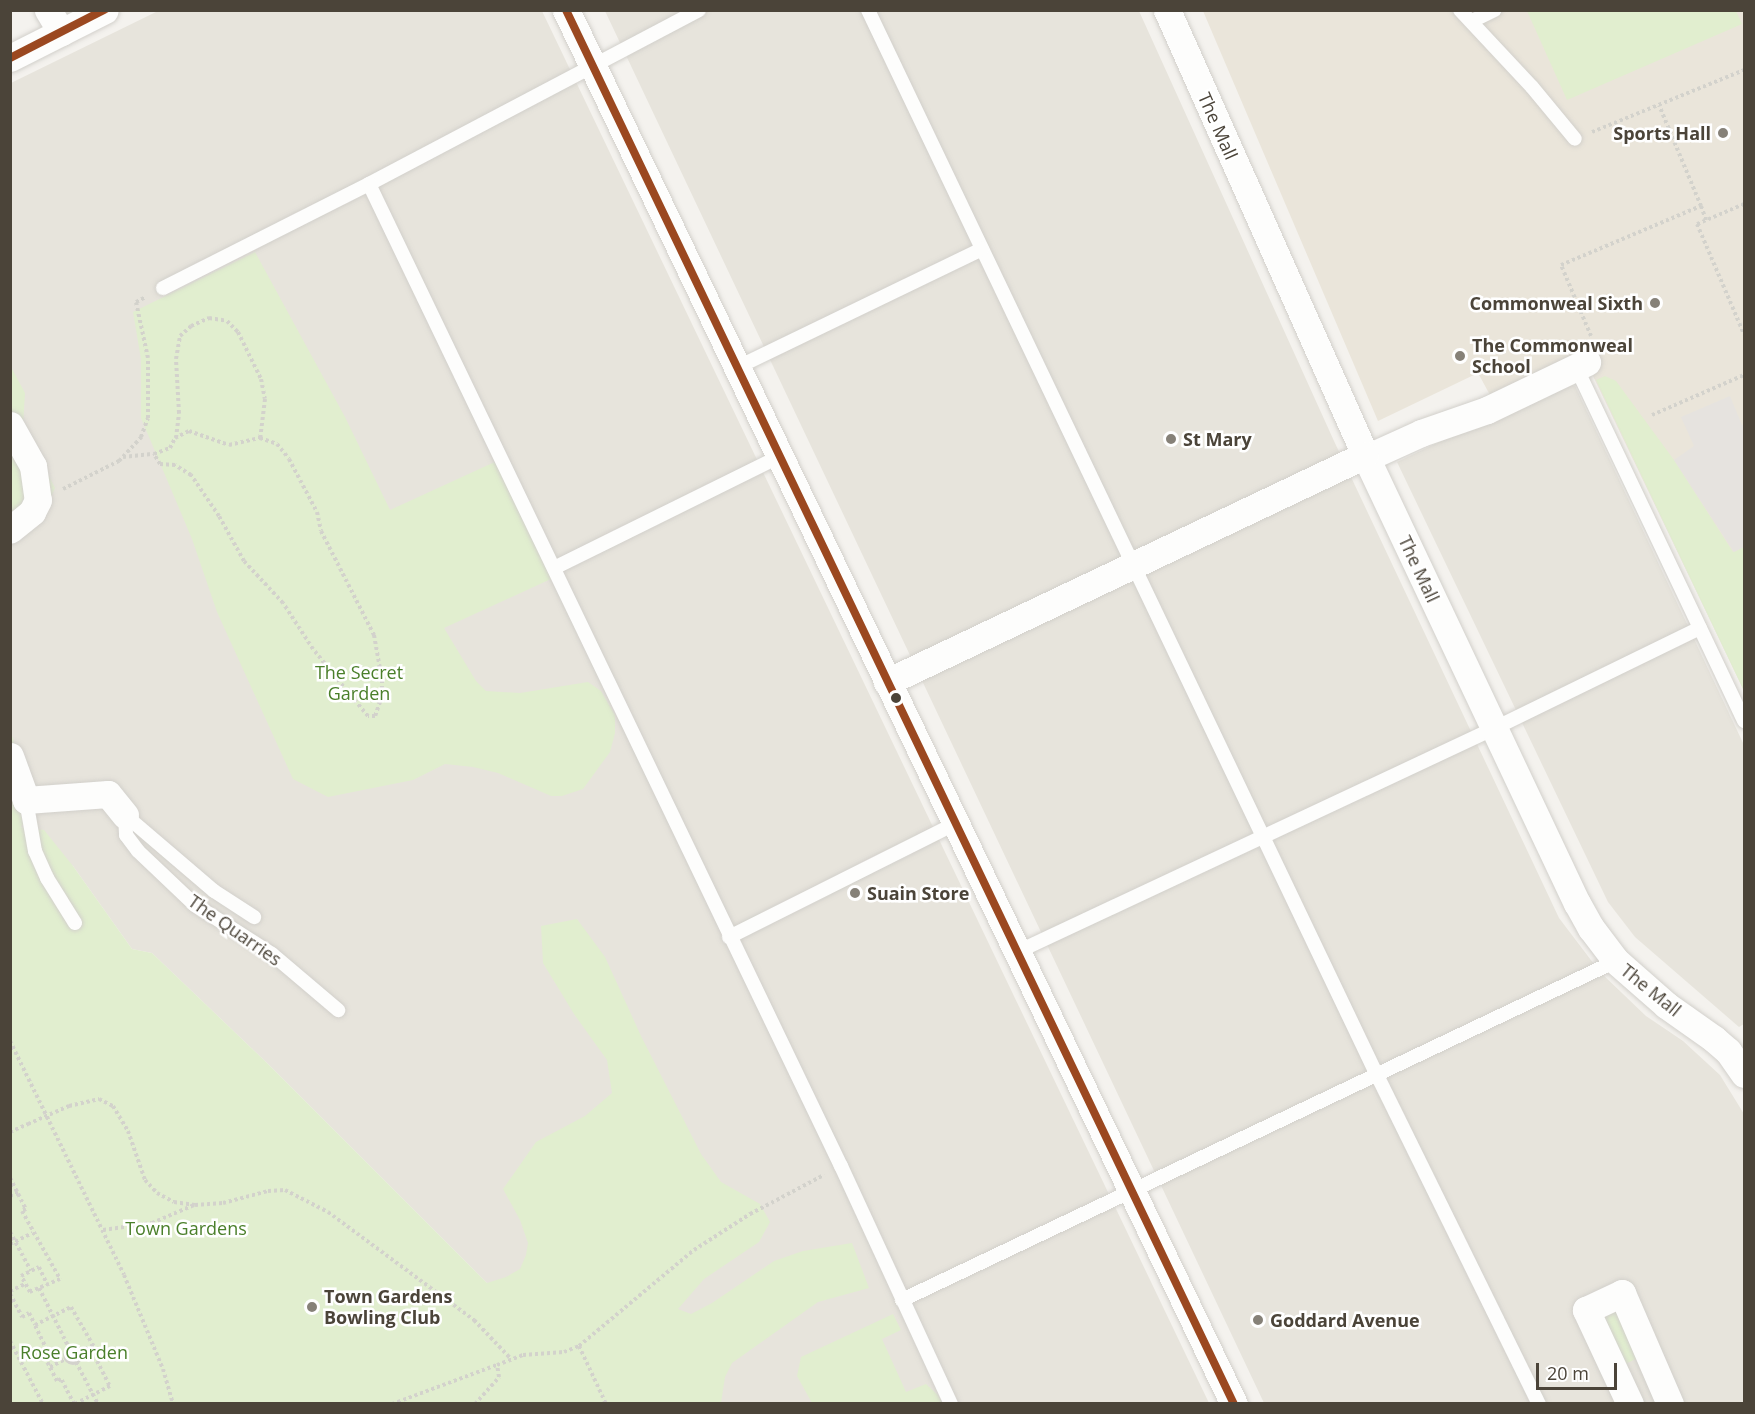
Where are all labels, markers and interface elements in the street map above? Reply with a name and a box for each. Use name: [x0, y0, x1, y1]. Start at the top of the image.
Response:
street label: The Mall: [1194, 89, 1242, 163]
place label: Sports Hall: [1613, 122, 1711, 144]
marker: Sports Hall: [1716, 126, 1730, 140]
place label: Commonweal Sixth: [1470, 292, 1643, 314]
marker: Commonweal Sixth: [1648, 296, 1662, 310]
place label: The Commonweal School: [1472, 335, 1633, 378]
marker: The Commonweal School: [1453, 349, 1467, 363]
place label: St Mary: [1183, 428, 1252, 450]
marker: St Mary: [1164, 432, 1178, 446]
street label: The Mall: [1394, 532, 1444, 606]
park label: The Secret Garden: [315, 662, 403, 704]
unlabelled marker: [890, 692, 902, 704]
place label: Suain Store: [867, 882, 969, 904]
marker: Suain Store: [848, 886, 862, 900]
street label: The Quarries: [184, 890, 286, 970]
street label: The Mall: [1617, 959, 1685, 1021]
park label: Town Gardens: [125, 1217, 247, 1239]
place label: Town Gardens Bowling Club: [324, 1286, 452, 1328]
marker: Town Gardens Bowling Club: [305, 1300, 319, 1314]
place label: Goddard Avenue: [1270, 1309, 1420, 1331]
marker: Goddard Avenue: [1251, 1313, 1265, 1327]
park label: Rose Garden: [20, 1341, 128, 1363]
scale bar: [1539, 1351, 1620, 1389]
text: 20 m: [1547, 1361, 1589, 1385]

